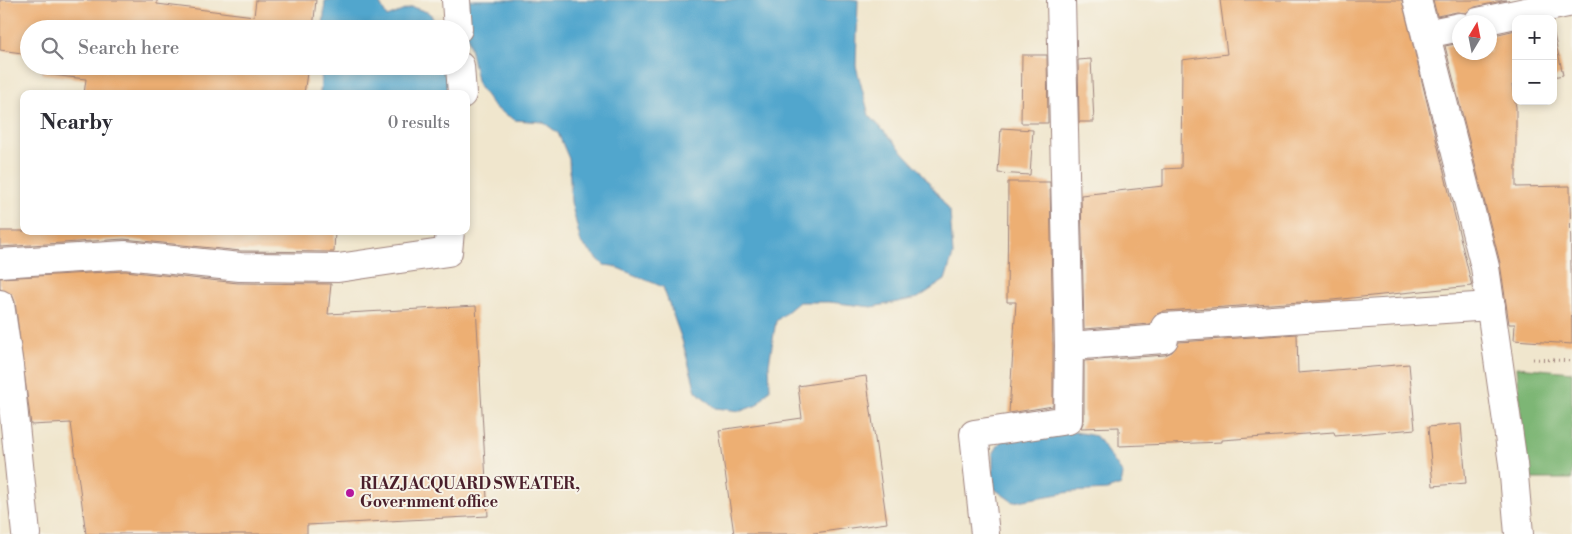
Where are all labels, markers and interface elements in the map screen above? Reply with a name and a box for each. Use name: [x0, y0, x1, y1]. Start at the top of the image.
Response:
north arrow: [1452, 15, 1497, 60]
map controls: [1512, 15, 1557, 105]
button: +: [1512, 15, 1557, 60]
search box: [20, 20, 470, 75]
icon: search: [38, 34, 66, 62]
text: Search here: [78, 36, 179, 60]
button: −: [1512, 60, 1557, 105]
text: Nearby: [40, 110, 113, 136]
text: 0 results: [388, 113, 450, 133]
place label: RIAZ JACQUARD SWEATER, Government office: [360, 474, 580, 512]
marker: RIAZ JACQUARD SWEATER, Government office: [344, 487, 356, 499]

